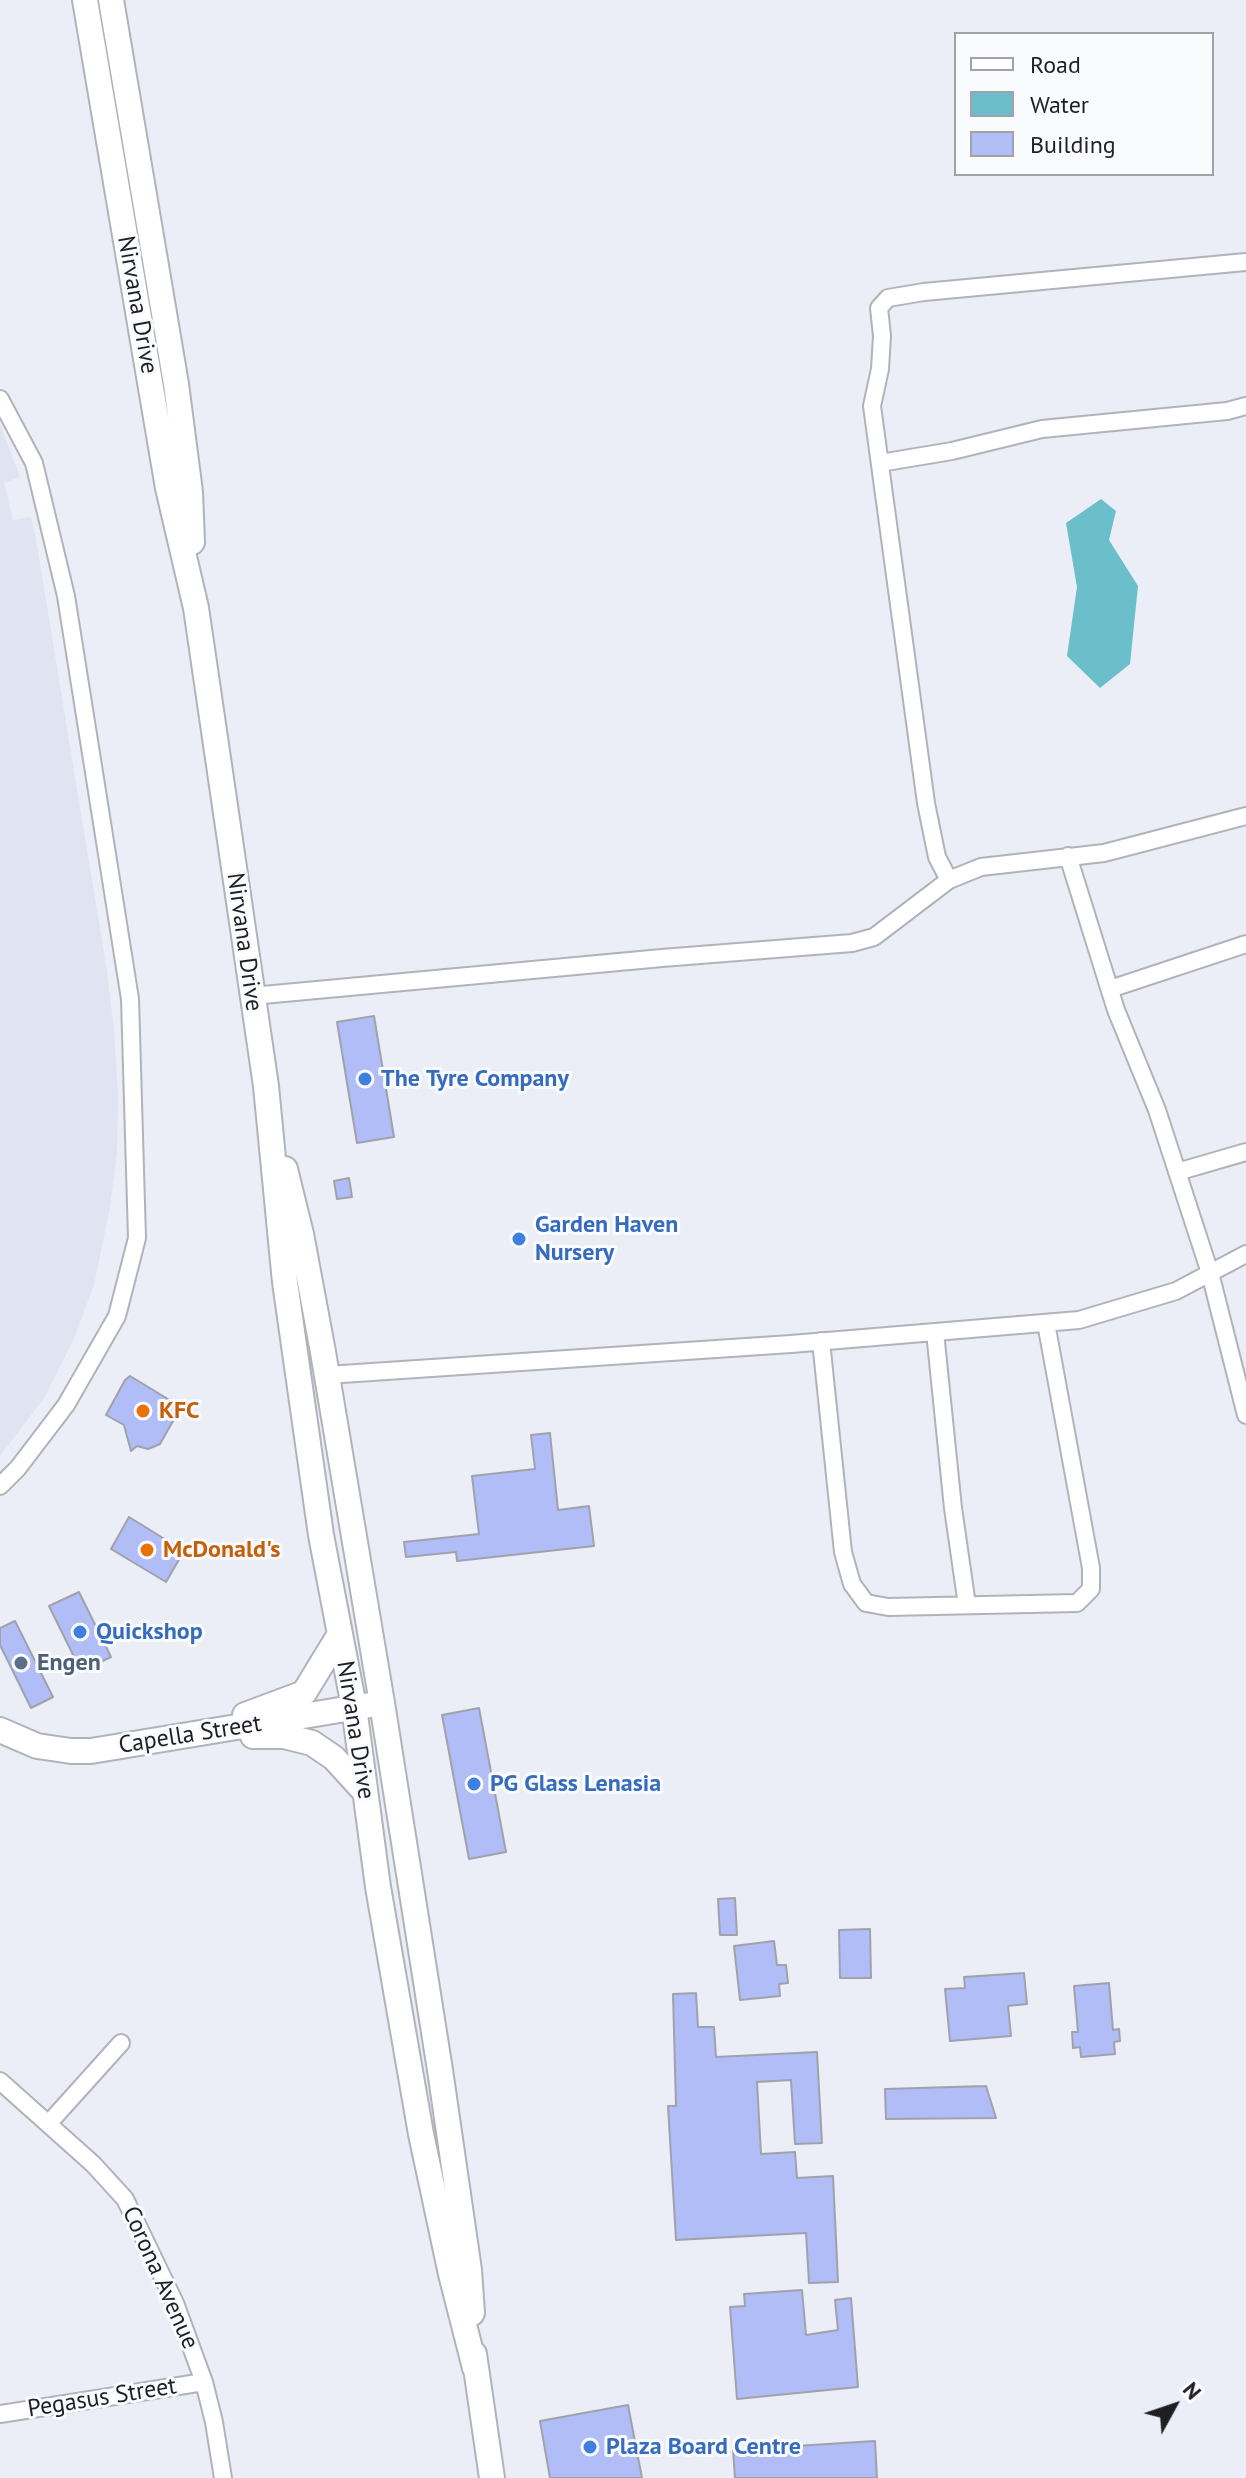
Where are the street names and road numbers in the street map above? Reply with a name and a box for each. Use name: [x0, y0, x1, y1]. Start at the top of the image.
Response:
street label: Nirvana Drive: [111, 234, 163, 376]
street label: Nirvana Drive: [220, 871, 268, 1013]
street label: Nirvana Drive: [330, 1659, 380, 1801]
street label: Capella Street: [117, 1710, 263, 1760]
street label: Corona Avenue: [116, 2202, 204, 2354]
street label: Pegasus Street: [26, 2372, 178, 2424]

